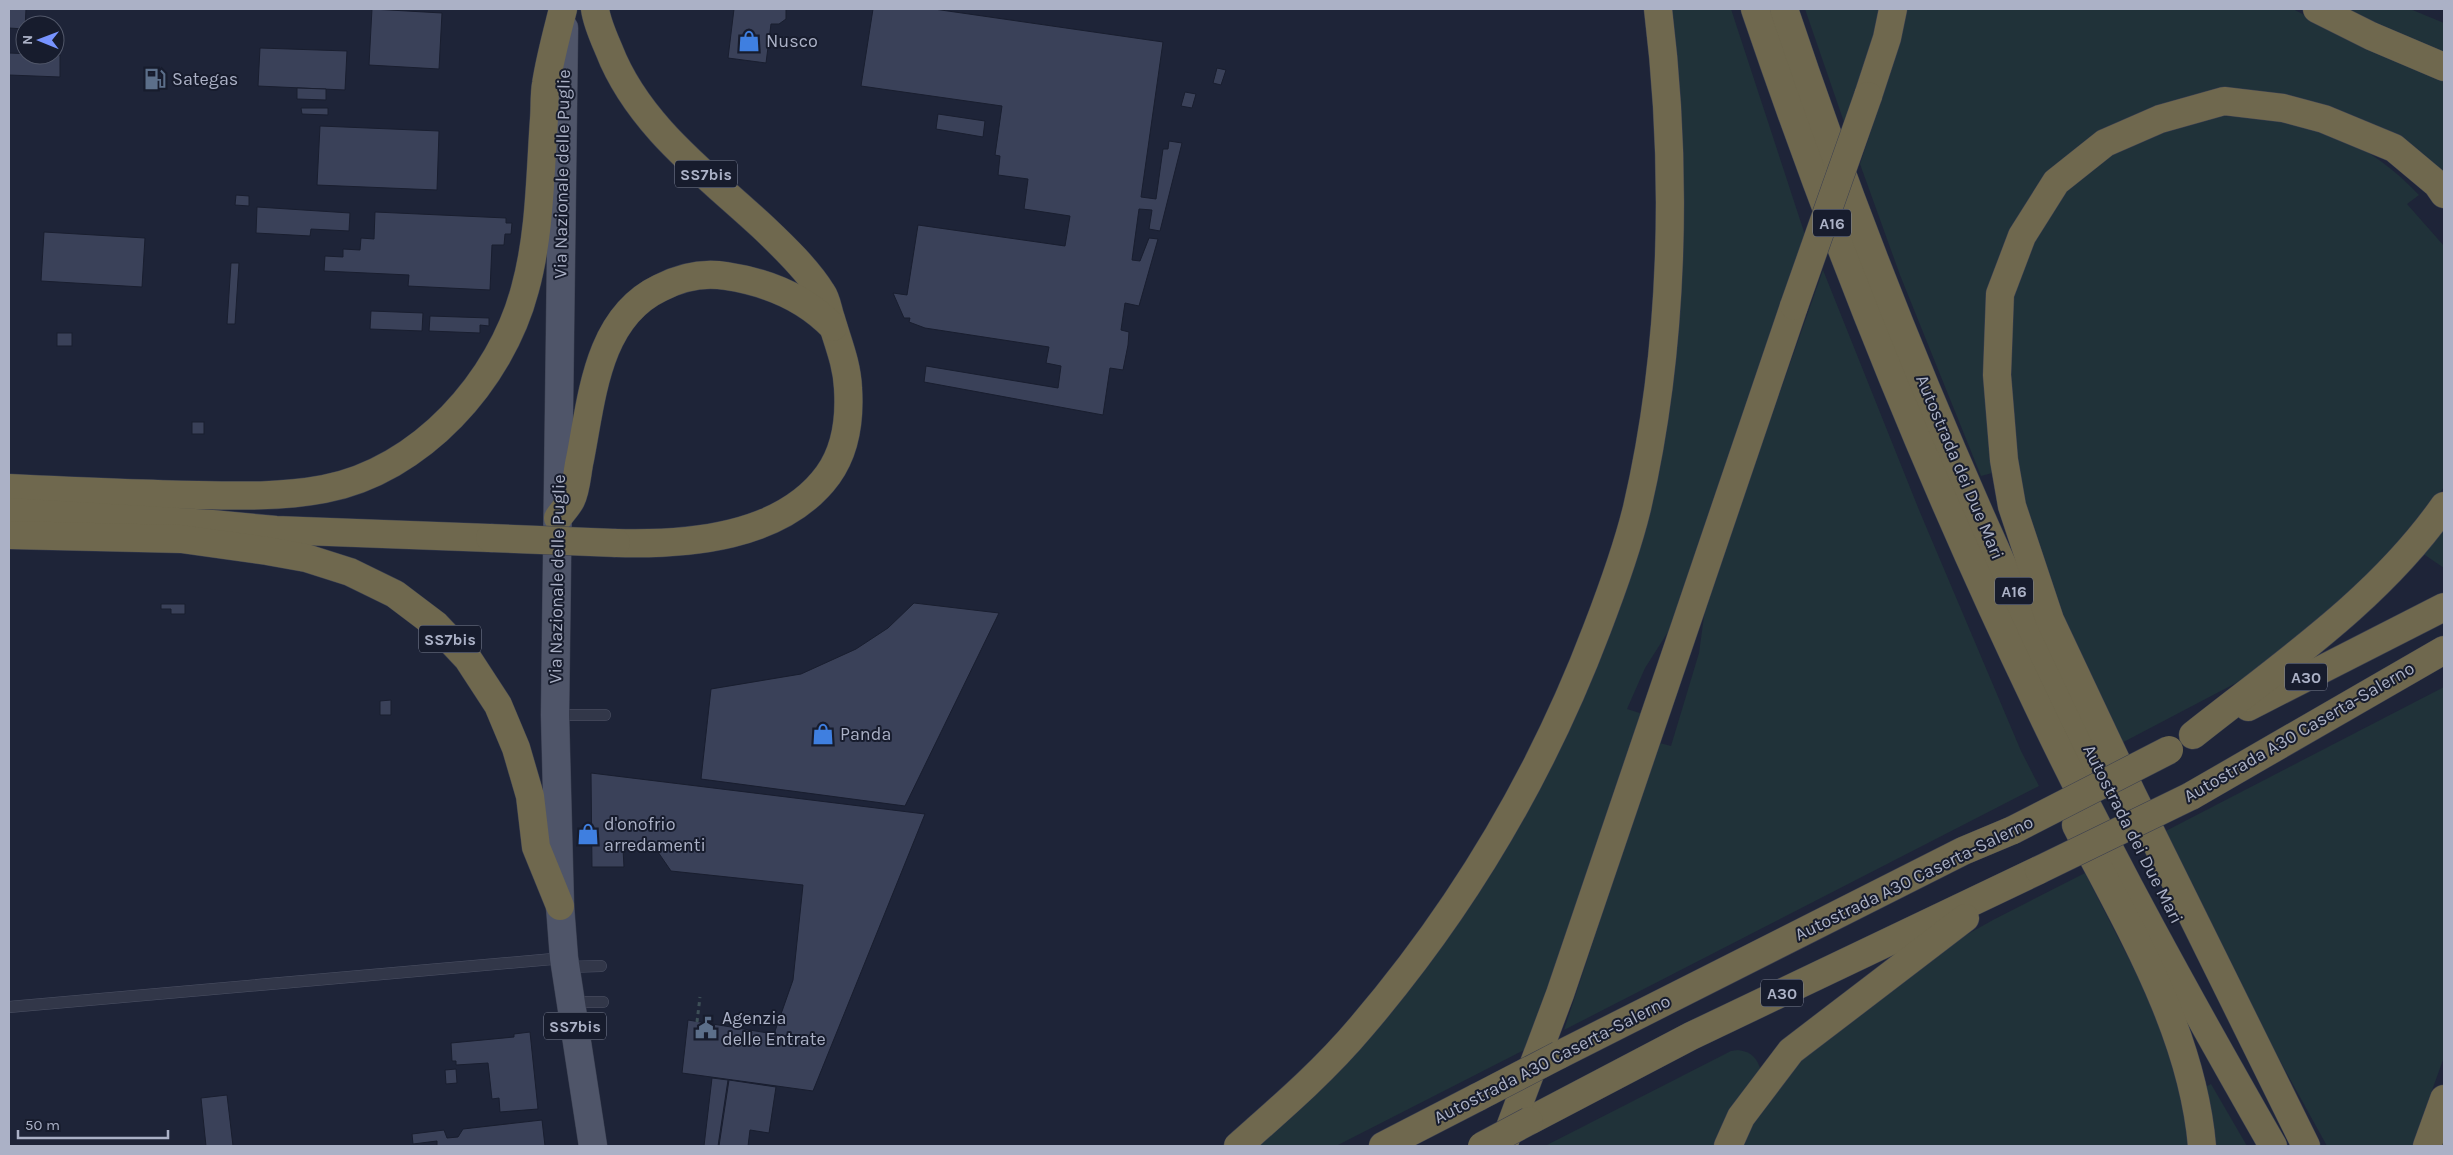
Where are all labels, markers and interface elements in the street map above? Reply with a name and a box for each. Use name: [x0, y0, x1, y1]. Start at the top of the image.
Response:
north arrow: [15, 15, 65, 65]
shop icon: Nusco: [736, 28, 762, 54]
place label: Nusco: [766, 30, 818, 52]
text: N: [19, 35, 36, 45]
fuel station icon: Sategas: [142, 66, 168, 92]
place label: Sategas: [172, 68, 238, 90]
street label: Via Nazionale delle Puglie: [549, 69, 575, 279]
road number: SS7bis: [675, 160, 737, 188]
road number: A16: [1813, 210, 1851, 237]
street label: Autostrada dei Due Mari: [1911, 371, 2009, 563]
street label: Via Nazionale delle Puglie: [544, 474, 570, 684]
road number: A16: [1995, 578, 2033, 604]
road number: SS7bis: [419, 626, 481, 652]
street label: Autostrada A30 Caserta-Salerno: [2180, 657, 2418, 807]
road number: A30: [2285, 664, 2327, 690]
shop icon: Panda: [810, 721, 836, 747]
place label: Panda: [840, 723, 891, 745]
street label: Autostrada dei Due Mari: [2078, 741, 2188, 927]
street label: Autostrada A30 Caserta-Salerno: [1791, 811, 2037, 945]
place label: d'onofrio arredamenti: [604, 813, 706, 856]
shop icon: d'onofrio arredamenti: [575, 821, 601, 847]
road number: A30: [1761, 980, 1803, 1006]
street label: Autostrada A30 Caserta-Salerno: [1430, 990, 1674, 1128]
place label: Agenzia delle Entrate: [722, 1007, 826, 1050]
road number: SS7bis: [544, 1012, 606, 1040]
public building icon: Agenzia delle Entrate: [693, 1015, 719, 1041]
scale bar: [18, 1108, 168, 1140]
text: 50 m: [25, 1116, 60, 1134]

